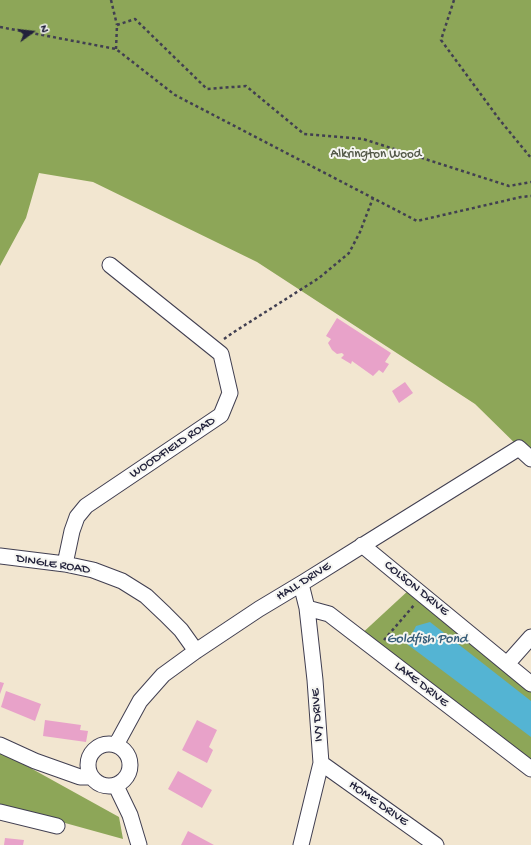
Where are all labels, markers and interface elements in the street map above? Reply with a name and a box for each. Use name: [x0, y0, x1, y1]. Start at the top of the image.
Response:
north arrow: [12, 12, 52, 52]
text: N: [37, 24, 50, 34]
park label: Alkrington Wood: [331, 147, 421, 163]
street label: WOODFIELD ROAD: [127, 414, 219, 482]
street label: DINGLE ROAD: [15, 551, 91, 579]
street label: COLSON DRIVE: [380, 558, 452, 620]
street label: HALL DRIVE: [274, 559, 334, 605]
water label: Goldfish Pond: [387, 632, 467, 648]
street label: LAKE DRIVE: [391, 659, 451, 711]
street label: IVY DRIVE: [308, 688, 328, 742]
street label: HOME DRIVE: [345, 778, 411, 830]

